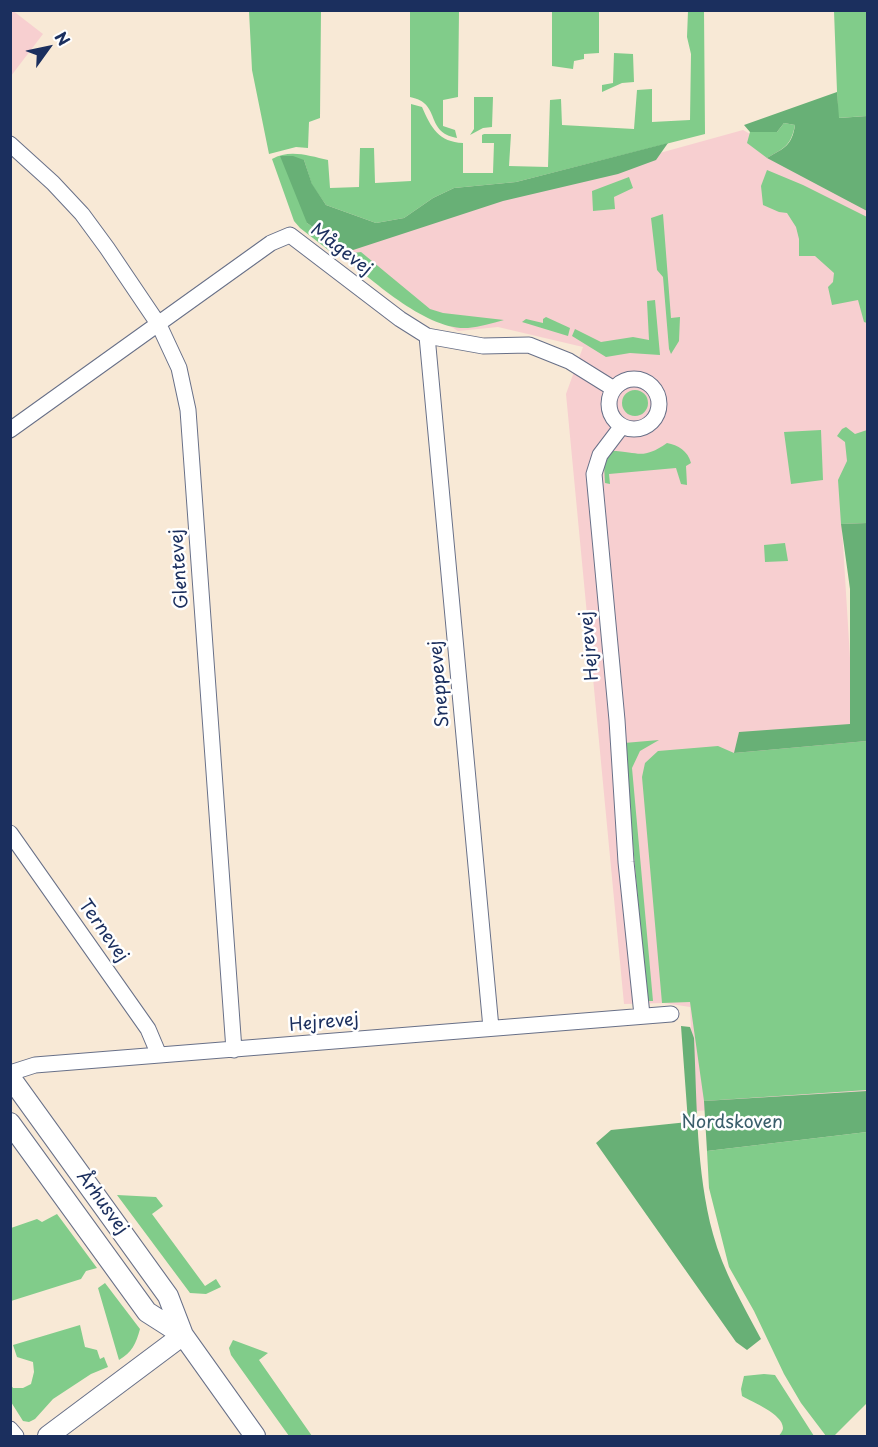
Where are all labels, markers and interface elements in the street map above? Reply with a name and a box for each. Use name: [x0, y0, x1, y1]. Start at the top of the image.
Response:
north arrow: [18, 18, 78, 78]
text: N: [50, 26, 77, 50]
street label: Mågevej: [306, 219, 376, 281]
street label: Glentevej: [166, 528, 194, 610]
street label: Hejrevej: [576, 610, 604, 682]
street label: Sneppevej: [425, 640, 455, 728]
street label: Ternevej: [74, 895, 132, 967]
street label: Hejrevej: [288, 1009, 360, 1037]
park label: Nordskoven: [681, 1112, 783, 1134]
street label: Århusvej: [72, 1167, 132, 1239]

